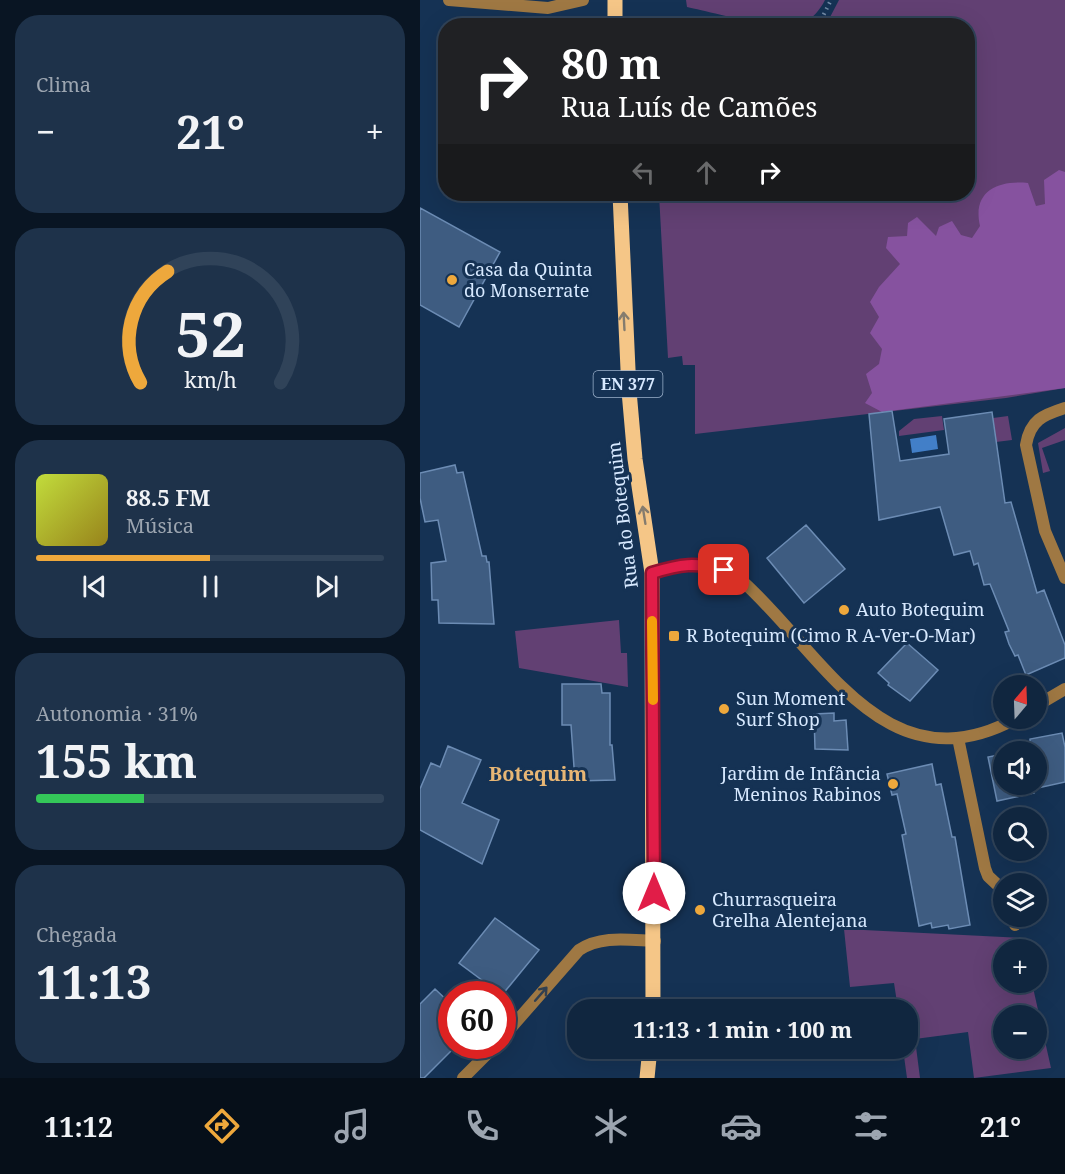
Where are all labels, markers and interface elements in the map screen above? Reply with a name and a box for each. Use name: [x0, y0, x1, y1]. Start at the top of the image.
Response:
text: 80 m: [561, 34, 661, 91]
icon: right: [462, 42, 540, 120]
text: Clima: [36, 71, 91, 98]
text: Rua Luís de Camões: [561, 88, 817, 125]
text: 21°: [176, 101, 245, 162]
text: −: [36, 109, 55, 154]
text: +: [366, 109, 384, 154]
icon: left: [627, 156, 660, 189]
icon: ahead: [690, 156, 723, 189]
icon: right: [753, 156, 786, 189]
place label: Casa da Quinta do Monserrate: [464, 257, 593, 302]
marker: Casa da Quinta do Monserrate: [445, 273, 459, 287]
text: 52: [175, 291, 245, 376]
one-way arrow: [619, 311, 630, 331]
text: km/h: [184, 366, 237, 395]
road number: EN 377: [594, 371, 662, 397]
street label: Rua do Botequim: [601, 440, 643, 590]
text: 88.5 FM: [126, 482, 210, 512]
one-way arrow: [638, 506, 649, 525]
text: Música: [126, 512, 194, 539]
pin: [698, 544, 749, 595]
icon: arrive: [707, 553, 740, 586]
icon: previous: [78, 570, 111, 603]
icon: pause: [194, 570, 227, 603]
icon: next: [310, 570, 343, 603]
place label: Auto Botequim: [856, 597, 985, 621]
marker: Auto Botequim: [837, 603, 851, 617]
place label: R Botequim (Cimo R A-Ver-O-Mar): [686, 623, 976, 647]
marker: R Botequim (Cimo R A-Ver-O-Mar): [667, 629, 681, 643]
north arrow: [993, 675, 1047, 729]
map controls: [993, 675, 1047, 1059]
place label: Sun Moment Surf Shop: [736, 686, 845, 731]
text: Autonomia · 31%: [36, 700, 198, 727]
marker: Sun Moment Surf Shop: [717, 702, 731, 716]
text: 155 km: [36, 730, 197, 791]
button: sound: [993, 741, 1047, 795]
district label: Botequim: [489, 760, 587, 787]
place label: Jardim de Infância Meninos Rabinos: [720, 761, 881, 806]
marker: Jardim de Infância Meninos Rabinos: [886, 777, 900, 791]
button: search: [993, 807, 1047, 861]
position arrow: [622, 861, 686, 925]
button: layers: [993, 873, 1047, 927]
place label: Churrasqueira Grelha Alentejana: [712, 887, 868, 932]
marker: Churrasqueira Grelha Alentejana: [693, 903, 707, 917]
text: Chegada: [36, 921, 117, 948]
button: +: [993, 939, 1047, 993]
text: 11:13: [36, 951, 151, 1012]
speed limit sign: 60: [438, 981, 516, 1059]
one-way arrow: [535, 986, 548, 1002]
button: −: [993, 1005, 1047, 1059]
text: 11:13 · 1 min · 100 m: [633, 1014, 852, 1044]
icon: directions: [201, 1105, 243, 1147]
icon: music: [331, 1105, 373, 1147]
icon: phone: [461, 1105, 503, 1147]
icon: climate: [590, 1105, 632, 1147]
icon: car: [720, 1105, 762, 1147]
icon: filters: [850, 1105, 892, 1147]
text: 11:12: [44, 1108, 113, 1145]
text: 21°: [980, 1108, 1021, 1145]

